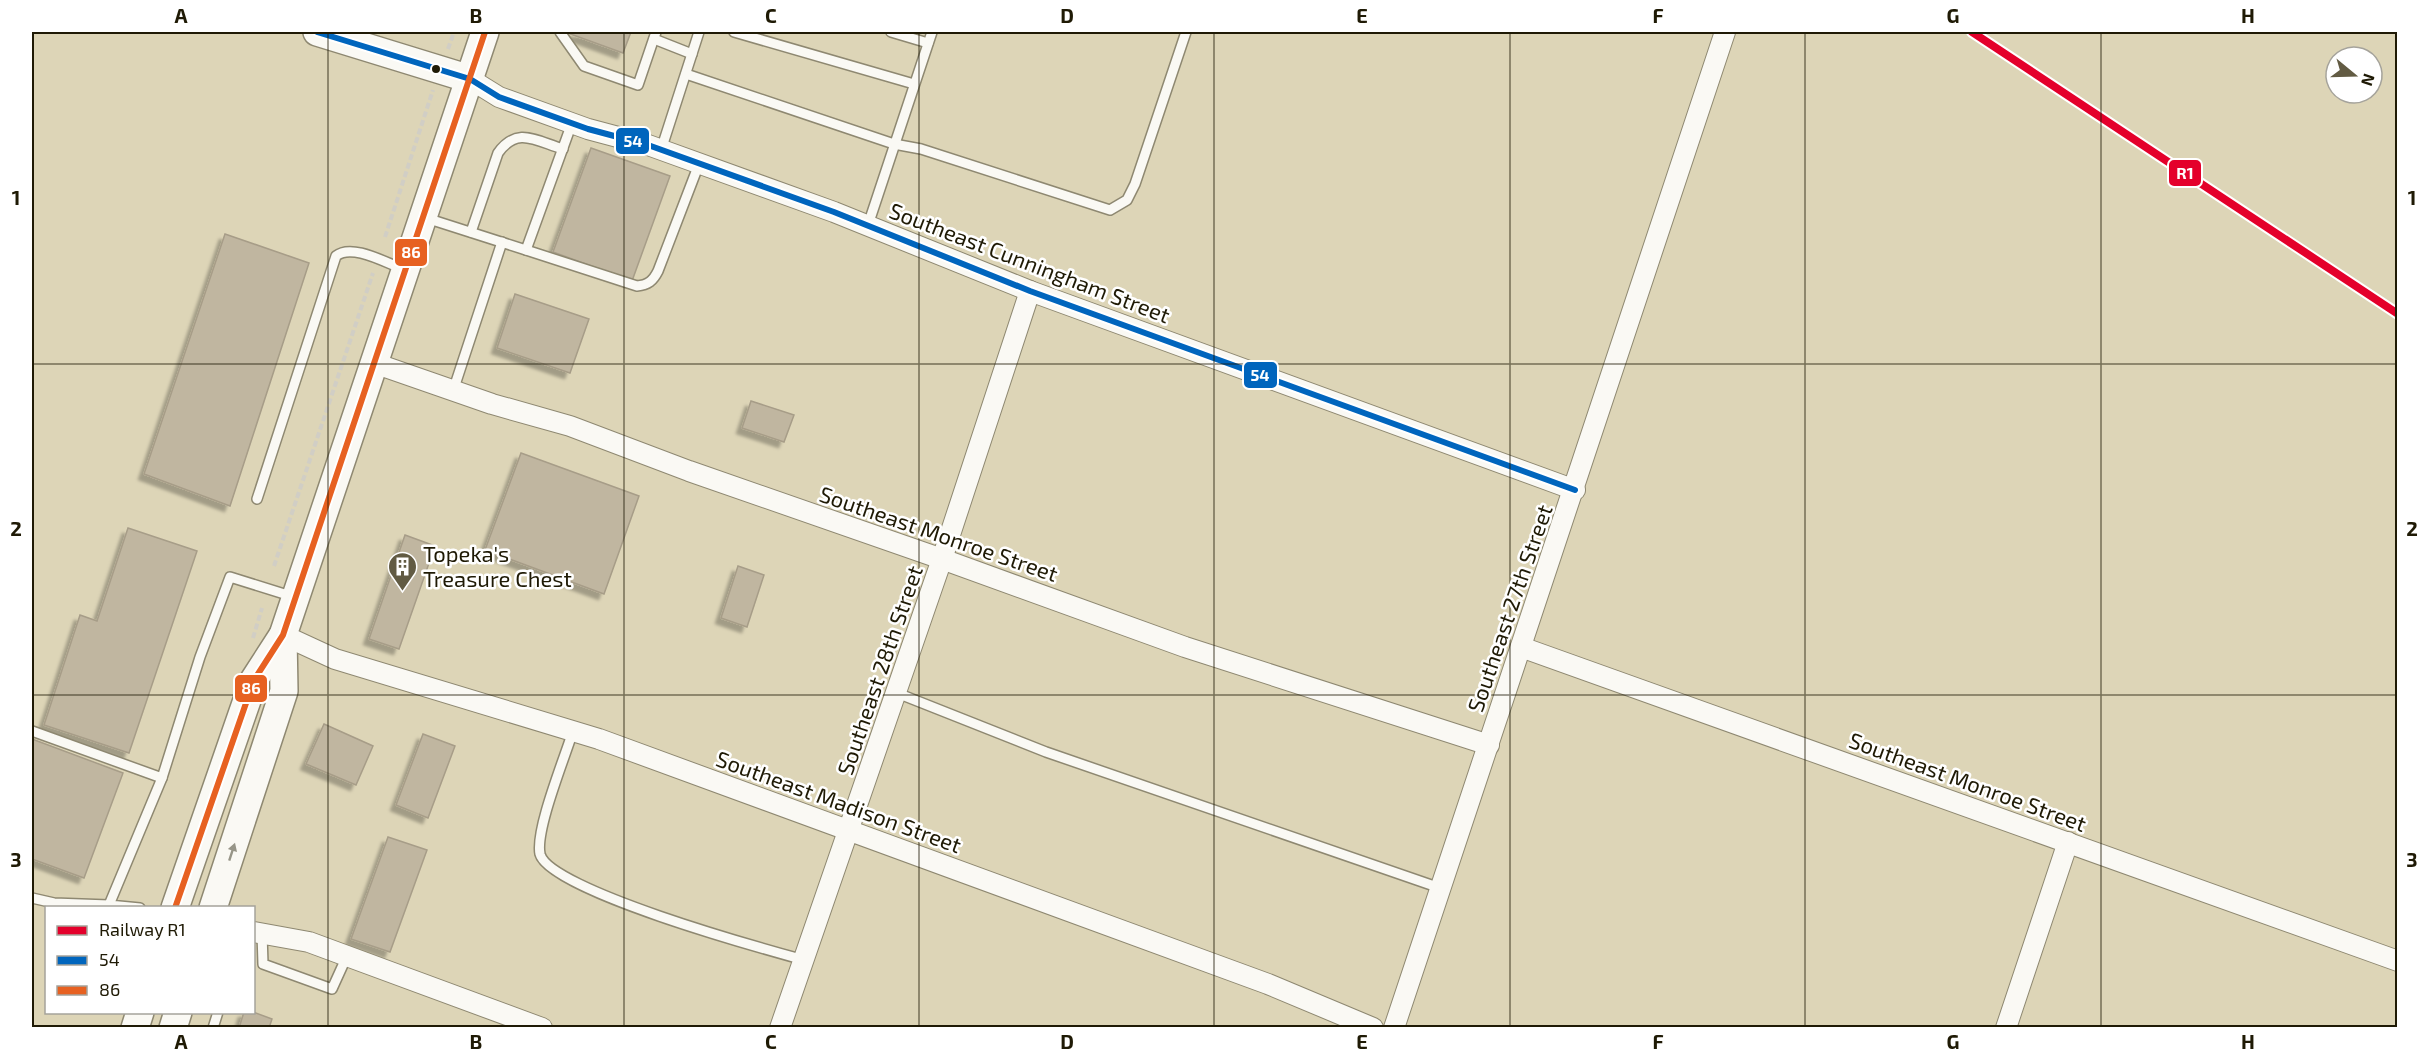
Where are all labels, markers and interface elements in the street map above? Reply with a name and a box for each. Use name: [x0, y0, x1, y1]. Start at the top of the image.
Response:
text: A: [174, 3, 188, 27]
text: B: [470, 3, 482, 27]
text: C: [765, 3, 777, 27]
text: D: [1060, 3, 1074, 27]
text: E: [1356, 3, 1368, 27]
text: F: [1652, 3, 1664, 27]
text: G: [1947, 3, 1959, 27]
text: H: [2241, 3, 2255, 27]
north arrow: [2324, 45, 2384, 105]
unlabelled marker: [430, 63, 442, 75]
text: N: [2358, 71, 2380, 89]
line badge: 54: [615, 127, 650, 155]
text: 54: [623, 131, 643, 150]
line badge: R1: [2168, 159, 2202, 187]
text: R1: [2176, 163, 2194, 182]
text: 1: [12, 185, 20, 209]
text: 1: [2408, 185, 2416, 209]
street label: Southeast Cunningham Street: [886, 196, 1174, 328]
line badge: 86: [394, 238, 428, 267]
text: 86: [401, 242, 421, 261]
line badge: 54: [1243, 361, 1278, 389]
text: 54: [1250, 365, 1270, 384]
street label: Southeast Monroe Street: [816, 480, 1062, 586]
street label: Southeast 27th Street: [1461, 501, 1557, 715]
text: 2: [10, 516, 22, 540]
text: 2: [2406, 516, 2418, 540]
place label: Topeka's Treasure Chest: [423, 540, 572, 591]
building icon: Topeka's Treasure Chest: [386, 550, 418, 592]
street label: Southeast 28th Street: [831, 562, 927, 778]
line badge: 86: [234, 674, 268, 703]
text: 86: [241, 678, 261, 697]
street label: Southeast Monroe Street: [1846, 726, 2090, 836]
street label: Southeast Madison Street: [713, 745, 965, 857]
one-way arrow: [227, 843, 237, 861]
text: 3: [10, 847, 22, 871]
text: 3: [2406, 847, 2418, 871]
legend: [45, 906, 255, 1014]
text: Railway R1: [99, 918, 186, 940]
text: 54: [99, 948, 120, 970]
text: 86: [99, 978, 120, 1000]
text: A: [174, 1029, 188, 1053]
text: B: [470, 1029, 482, 1053]
text: C: [765, 1029, 777, 1053]
text: D: [1060, 1029, 1074, 1053]
text: E: [1356, 1029, 1368, 1053]
text: F: [1652, 1029, 1664, 1053]
text: G: [1947, 1029, 1959, 1053]
text: H: [2241, 1029, 2255, 1053]

